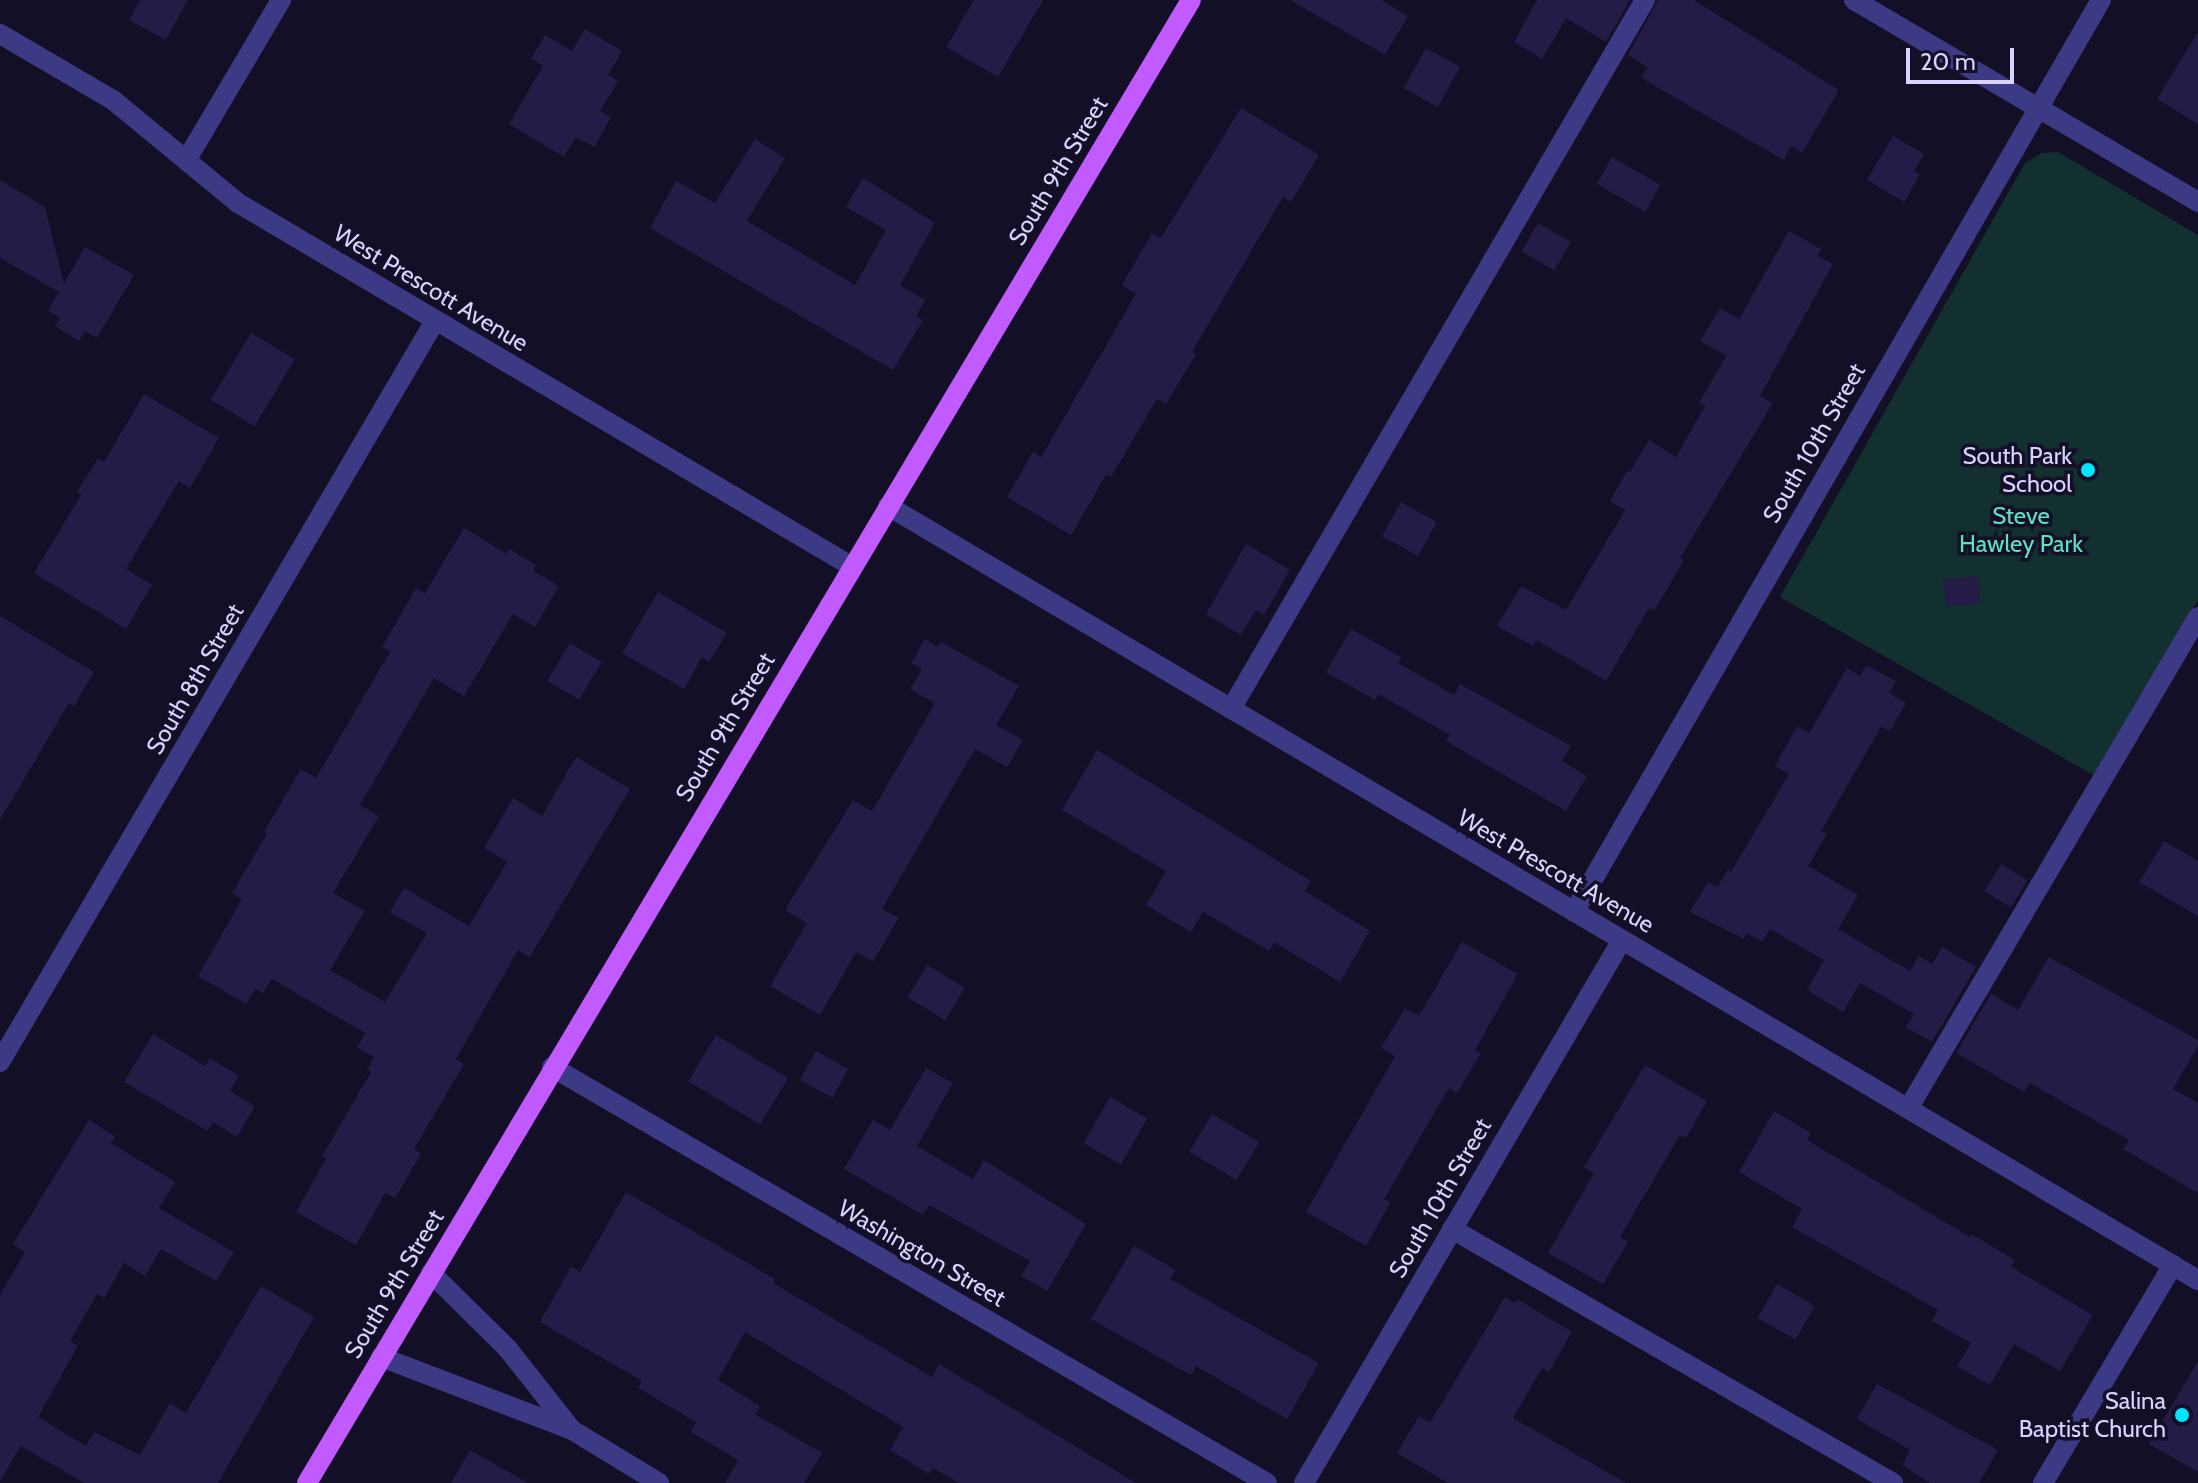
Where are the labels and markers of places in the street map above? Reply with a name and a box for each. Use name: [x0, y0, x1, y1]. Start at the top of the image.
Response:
place label: South Park School: [1962, 442, 2072, 498]
marker: South Park School: [2079, 461, 2097, 479]
place label: Salina Baptist Church: [2019, 1387, 2166, 1443]
marker: Salina Baptist Church: [2173, 1406, 2191, 1424]

